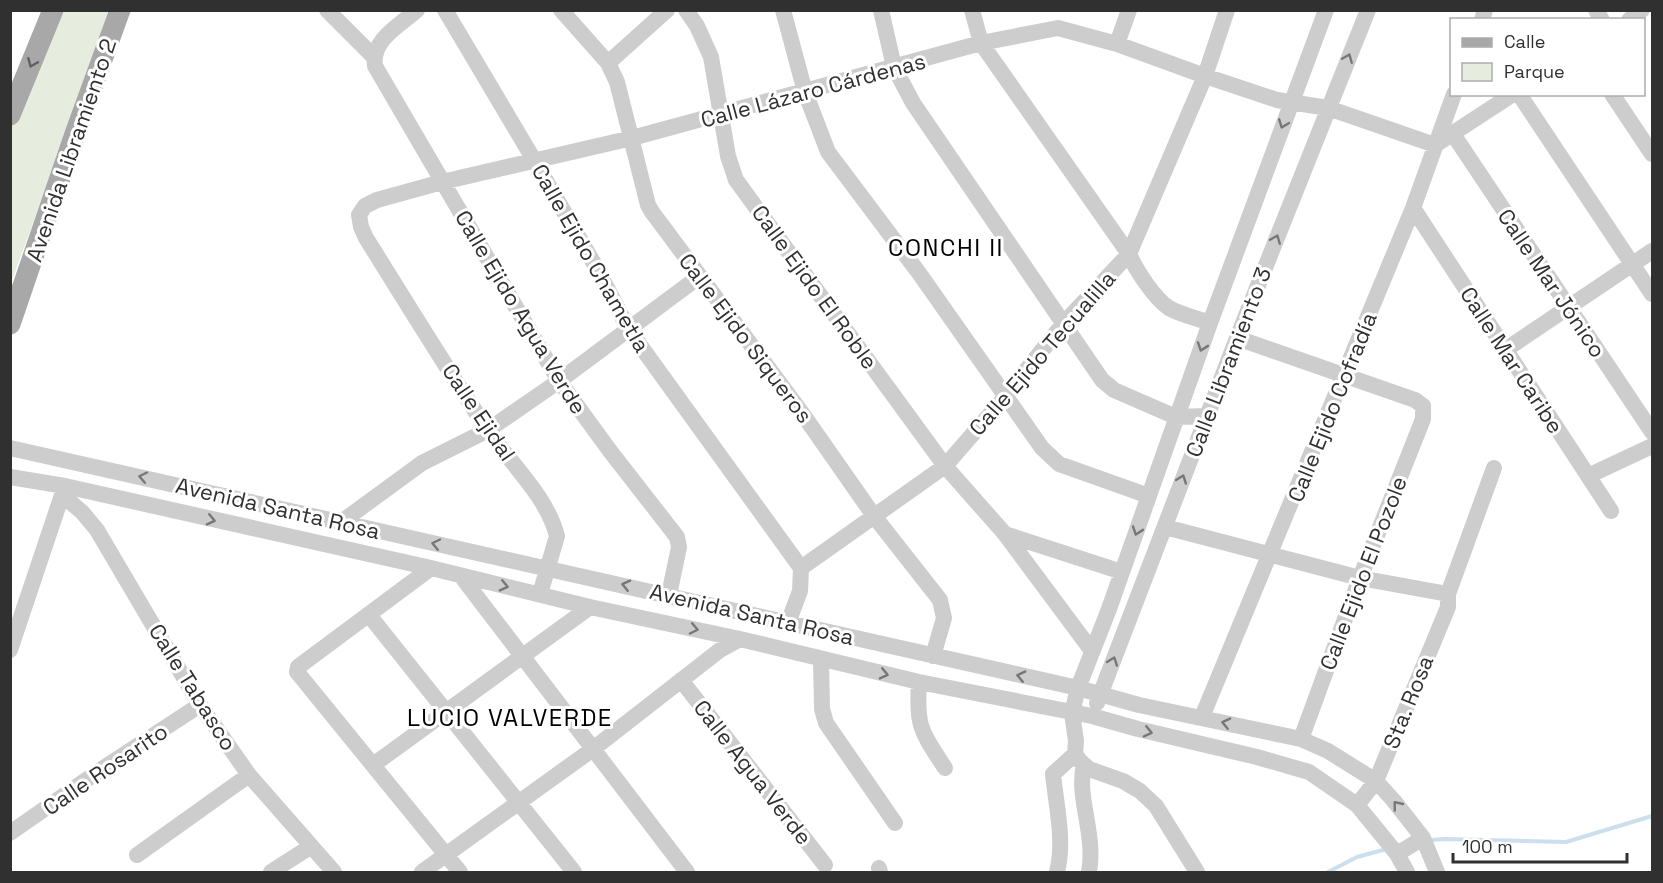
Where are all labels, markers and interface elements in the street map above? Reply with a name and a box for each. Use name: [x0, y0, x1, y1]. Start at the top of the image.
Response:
legend: [1450, 18, 1645, 96]
text: Calle: [1504, 30, 1545, 53]
street label: Avenida Libramiento 2: [20, 35, 122, 265]
street label: Calle Lázaro Cárdenas: [698, 47, 928, 133]
one-way arrow: [1341, 53, 1354, 63]
one-way arrow: [27, 56, 39, 67]
text: Parque: [1504, 60, 1565, 83]
one-way arrow: [1278, 118, 1291, 129]
street label: Calle Ejido Chametla: [526, 159, 656, 357]
street label: Calle Ejido El Roble: [746, 199, 884, 375]
street label: Calle Mar Jónico: [1492, 203, 1612, 363]
street label: Calle Ejido Agua Verde: [449, 205, 593, 419]
district label: CONCHI II: [888, 232, 1004, 263]
one-way arrow: [1269, 234, 1281, 245]
street label: Calle Ejido Siqueros: [673, 248, 819, 428]
street label: Calle Libramiento 3: [1179, 263, 1277, 461]
street label: Calle Ejido Tecualilla: [963, 264, 1122, 441]
street label: Calle Mar Caribe: [1454, 281, 1570, 439]
street label: Calle Ejido Cofradía: [1281, 308, 1383, 506]
one-way arrow: [1196, 341, 1209, 352]
street label: Calle Ejidal: [436, 358, 522, 466]
one-way arrow: [139, 471, 149, 484]
street label: Avenida Santa Rosa: [173, 471, 383, 545]
street label: Calle Ejido El Pozole: [1313, 472, 1413, 674]
one-way arrow: [1175, 474, 1188, 485]
one-way arrow: [206, 512, 216, 525]
one-way arrow: [1131, 525, 1144, 535]
one-way arrow: [431, 538, 441, 551]
street label: Avenida Santa Rosa: [647, 577, 857, 651]
one-way arrow: [499, 578, 509, 591]
one-way arrow: [621, 580, 631, 593]
street label: Calle Tabasco: [143, 618, 243, 756]
one-way arrow: [689, 622, 699, 635]
street label: Sta. Rosa: [1377, 651, 1440, 753]
one-way arrow: [1106, 657, 1118, 668]
one-way arrow: [879, 667, 889, 680]
one-way arrow: [1016, 670, 1026, 683]
street label: Calle Agua Verde: [688, 694, 818, 850]
district label: LUCIO VALVERDE: [407, 702, 613, 733]
street label: Calle Rosarito: [37, 717, 173, 821]
one-way arrow: [1221, 717, 1231, 730]
one-way arrow: [1143, 724, 1153, 737]
one-way arrow: [1393, 801, 1404, 812]
scale bar: [1453, 826, 1627, 864]
text: 100 m: [1462, 835, 1513, 858]

